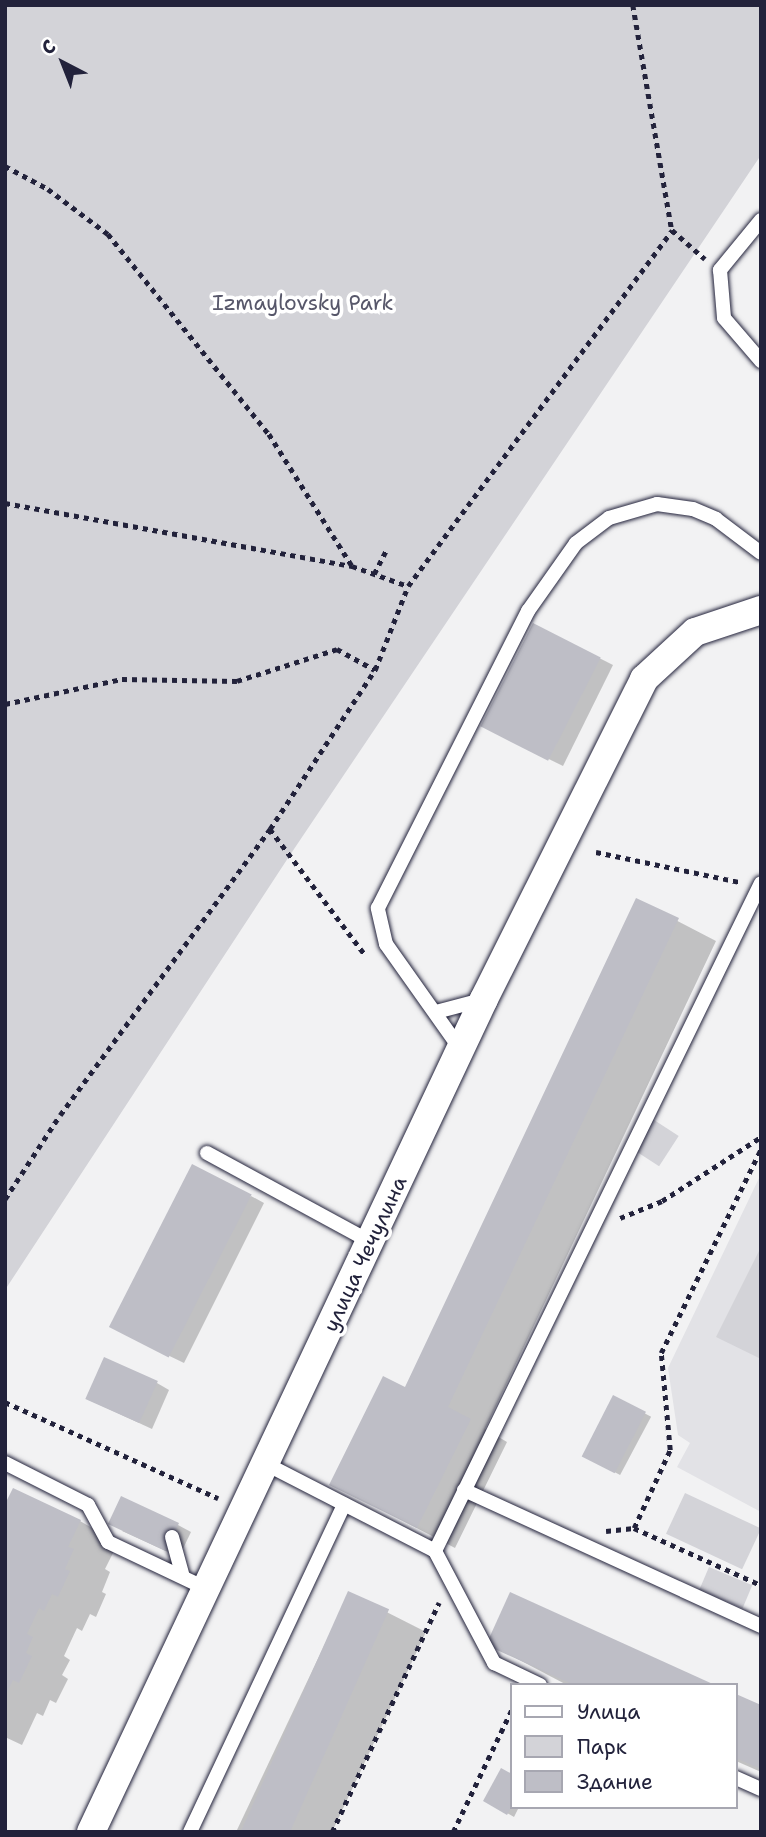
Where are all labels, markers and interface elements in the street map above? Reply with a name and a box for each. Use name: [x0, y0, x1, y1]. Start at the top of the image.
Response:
north arrow: [28, 28, 98, 98]
text: С: [36, 34, 61, 60]
park label: Izmaylovsky Park: [212, 290, 394, 316]
street label: улица Чечулина: [318, 1172, 412, 1336]
legend: [510, 1683, 738, 1809]
text: Улица: [577, 1698, 640, 1726]
text: Парк: [577, 1733, 627, 1761]
text: Здание: [577, 1768, 653, 1796]

